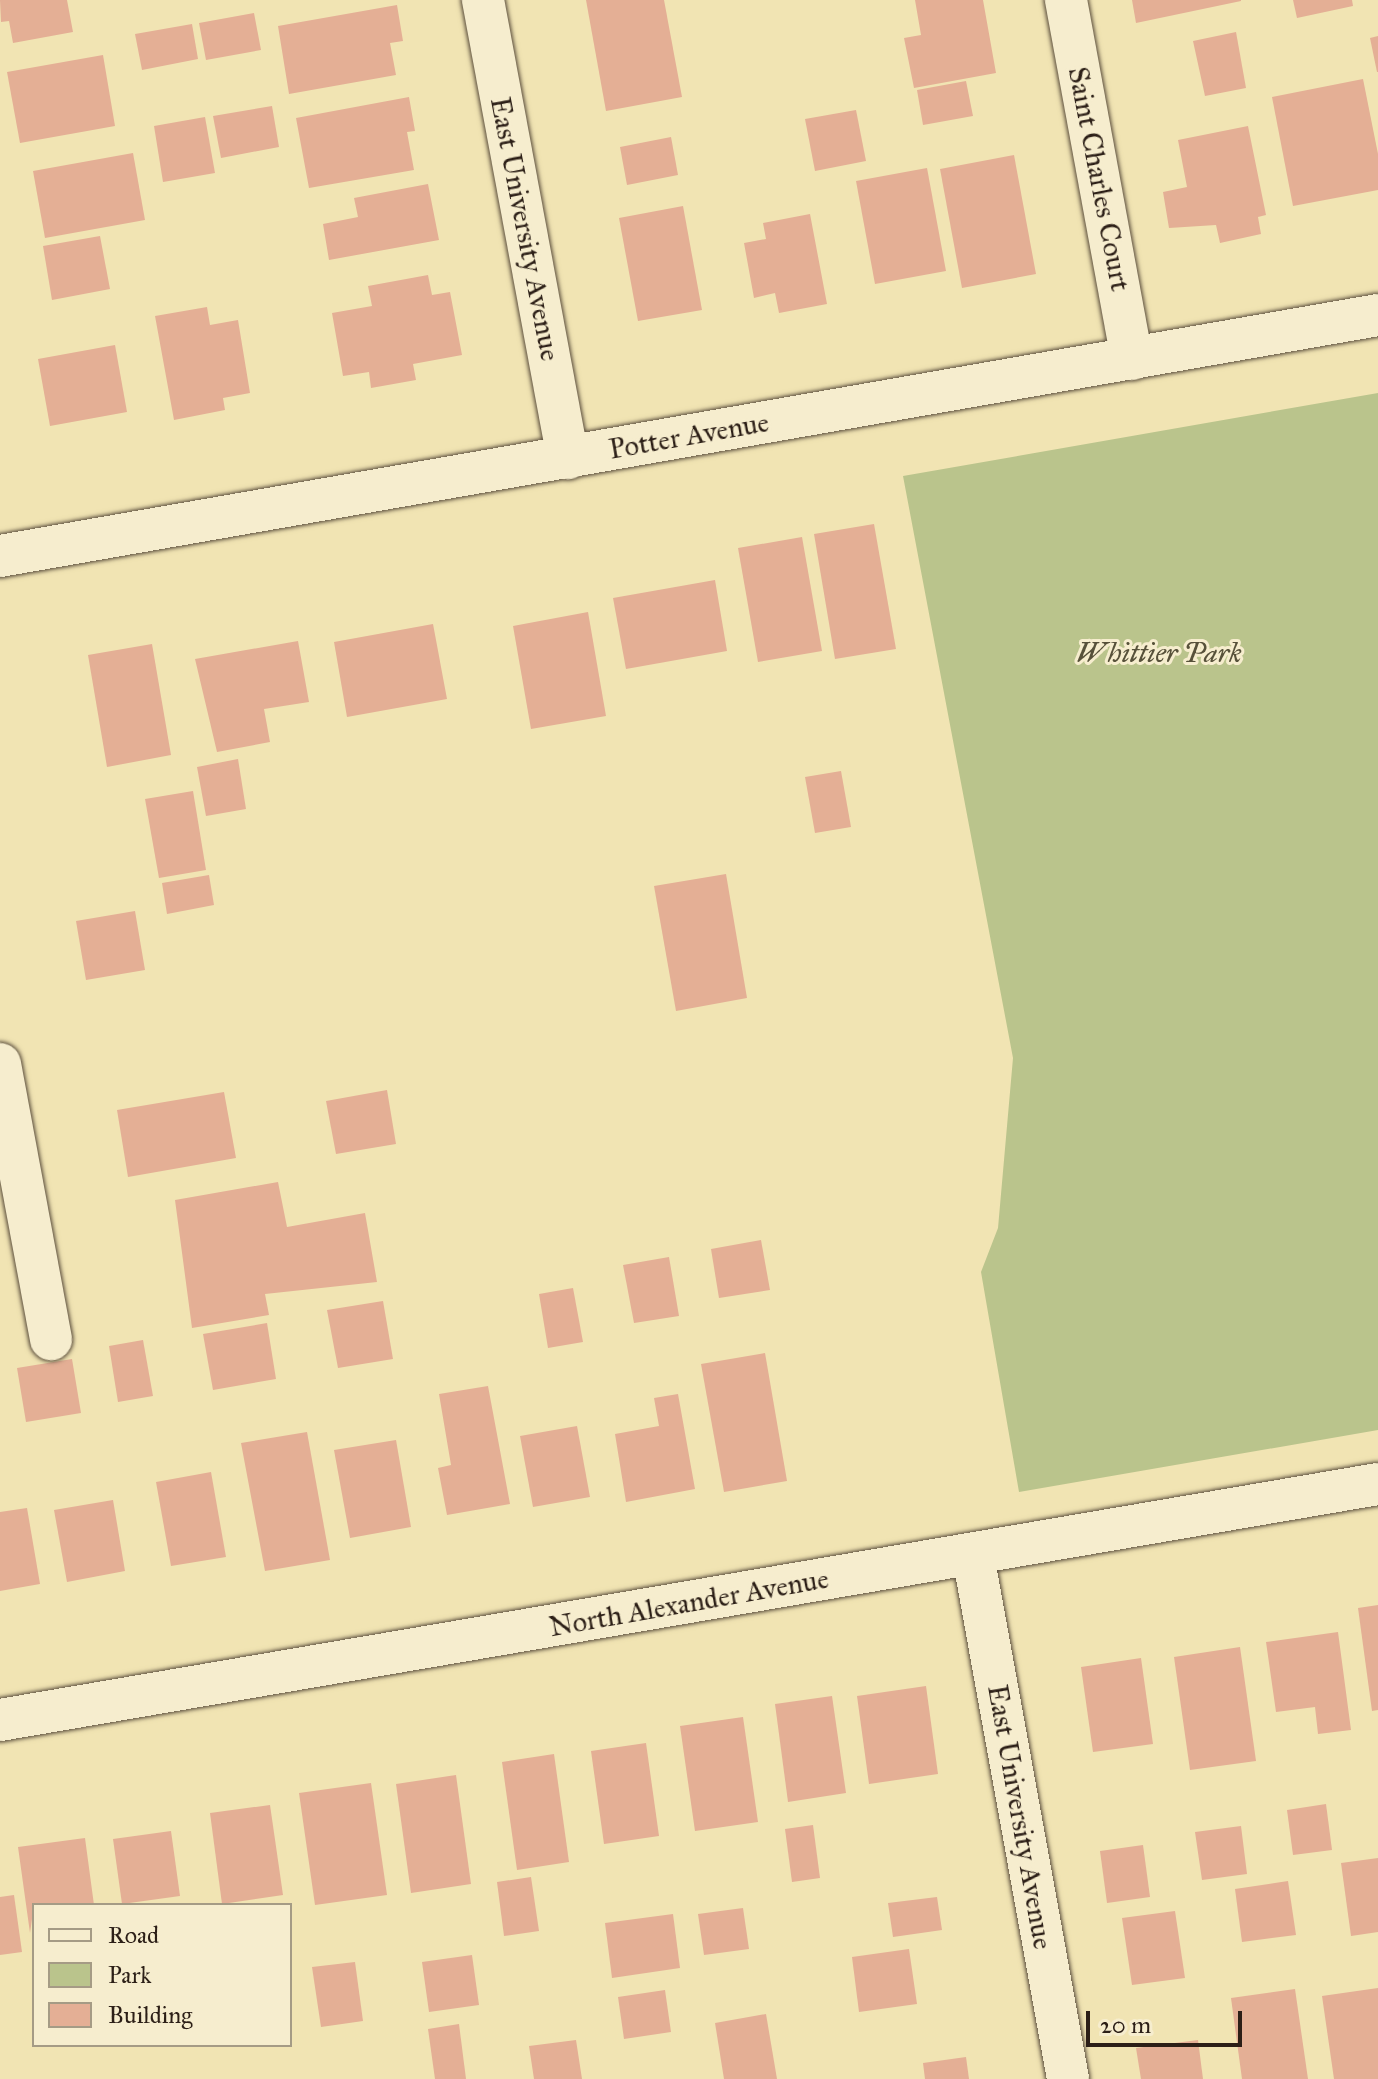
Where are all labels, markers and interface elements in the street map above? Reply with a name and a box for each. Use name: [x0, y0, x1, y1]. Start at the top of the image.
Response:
street label: Saint Charles Court: [1061, 64, 1137, 294]
street label: East University Avenue: [483, 94, 567, 364]
street label: Potter Avenue: [606, 405, 772, 467]
park label: Whittier Park: [1076, 636, 1242, 670]
street label: North Alexander Avenue: [547, 1562, 831, 1644]
street label: East University Avenue: [980, 1682, 1060, 1952]
legend: [32, 1903, 292, 2047]
text: Road: [108, 1920, 159, 1950]
text: Park: [108, 1960, 151, 1990]
scale bar: [1090, 1995, 1246, 2045]
text: Building: [108, 2000, 193, 2030]
text: 20 m: [1100, 2010, 1151, 2040]

